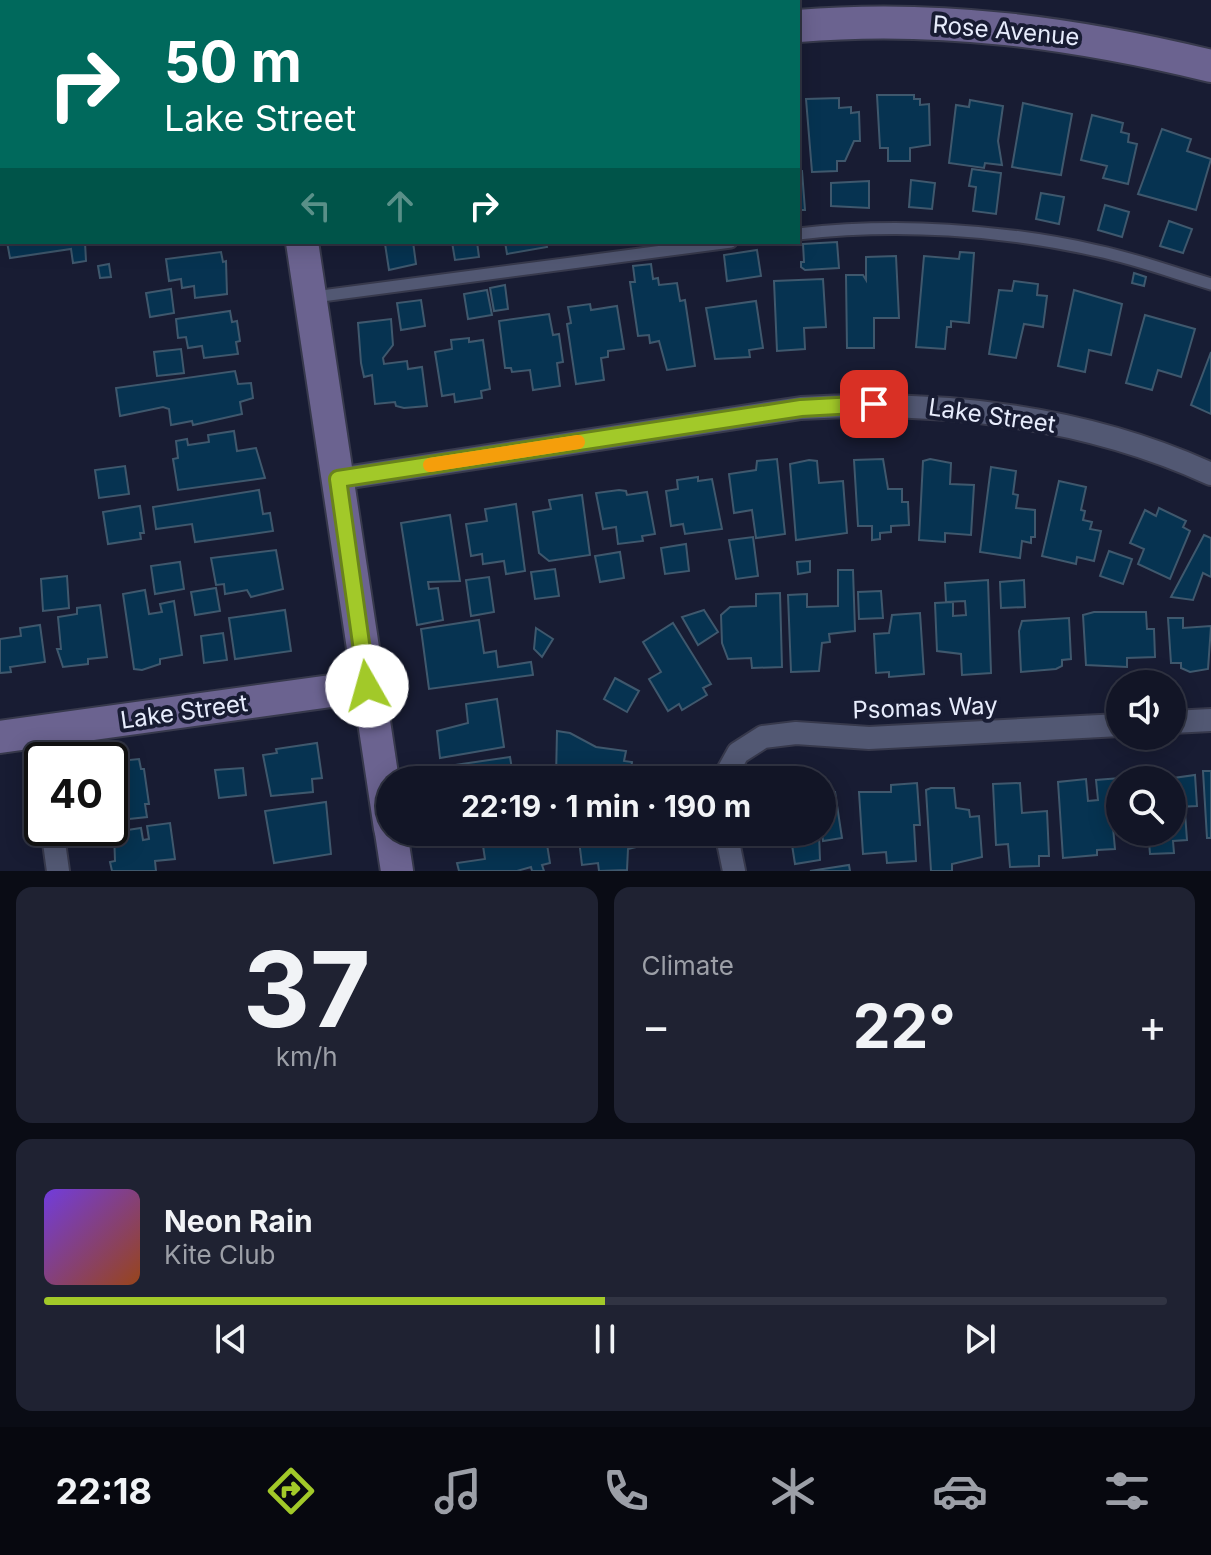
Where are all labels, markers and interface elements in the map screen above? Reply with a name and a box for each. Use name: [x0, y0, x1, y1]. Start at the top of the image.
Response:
street label: Rose Avenue: [931, 10, 1081, 51]
text: 50 m: [164, 28, 302, 96]
icon: right: [32, 32, 136, 136]
text: Lake Street: [164, 96, 356, 140]
icon: left: [294, 184, 338, 228]
icon: ahead: [378, 184, 422, 228]
icon: right: [462, 184, 506, 228]
pin: [840, 370, 908, 438]
icon: arrive: [852, 382, 896, 426]
street label: Lake Street: [927, 392, 1058, 439]
position arrow: [325, 644, 409, 728]
map controls: [1106, 670, 1186, 846]
button: sound: [1106, 670, 1186, 750]
street label: Lake Street: [118, 688, 250, 735]
street label: Psomas Way: [852, 690, 998, 725]
speed limit sign: 40: [24, 742, 128, 846]
button: search: [1106, 766, 1186, 846]
text: 22:19 · 1 min · 190 m: [461, 788, 751, 824]
text: 37: [243, 926, 371, 1052]
text: Climate: [642, 950, 734, 981]
text: 22°: [853, 990, 956, 1062]
text: −: [642, 999, 671, 1053]
text: +: [1138, 999, 1167, 1053]
text: km/h: [276, 1041, 338, 1072]
text: Neon Rain: [164, 1203, 313, 1239]
text: Kite Club: [164, 1239, 275, 1270]
icon: previous: [209, 1317, 253, 1361]
icon: pause: [583, 1317, 627, 1361]
icon: next: [958, 1317, 1002, 1361]
icon: directions: [263, 1463, 319, 1519]
icon: music: [430, 1463, 486, 1519]
icon: phone: [598, 1463, 654, 1519]
icon: climate: [765, 1463, 821, 1519]
icon: car: [932, 1463, 988, 1519]
icon: filters: [1099, 1463, 1155, 1519]
text: 22:18: [56, 1469, 152, 1513]

